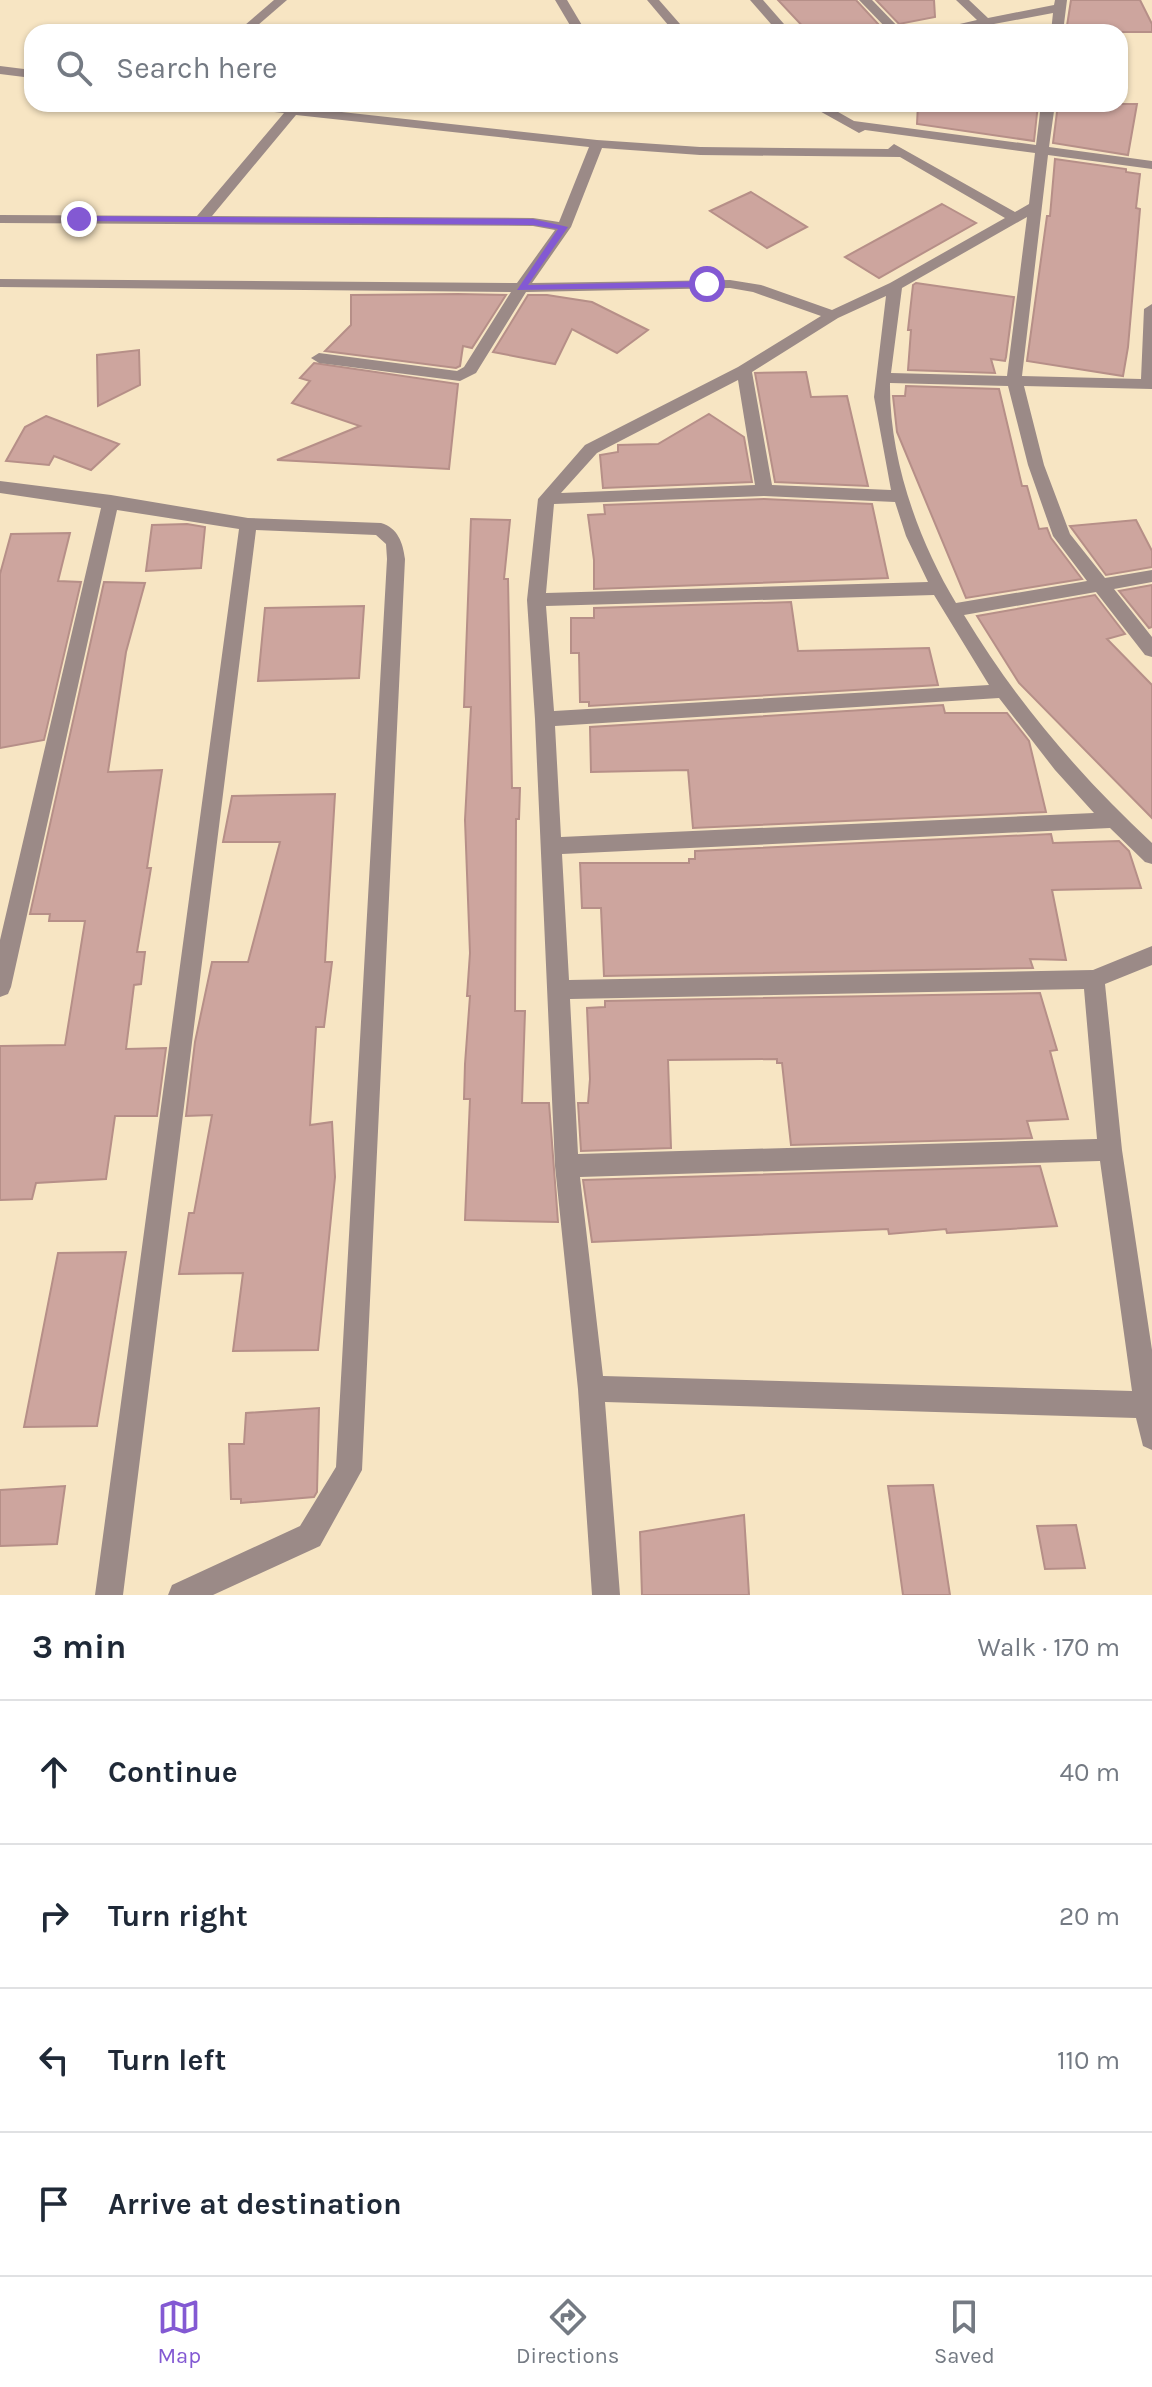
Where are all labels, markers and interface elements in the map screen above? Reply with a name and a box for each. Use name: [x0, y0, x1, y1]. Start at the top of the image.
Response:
search box: [24, 24, 1128, 112]
icon: search: [52, 46, 96, 90]
text: Search here: [116, 50, 277, 86]
route end: [61, 201, 97, 237]
route start: [689, 266, 725, 302]
text: 3 min: [32, 1627, 126, 1667]
text: Walk · 170 m: [978, 1632, 1120, 1663]
icon: ahead: [32, 1750, 76, 1794]
text: Continue: [108, 1754, 238, 1790]
text: 40 m: [1060, 1757, 1120, 1788]
icon: right: [32, 1894, 76, 1938]
text: Turn right: [108, 1898, 248, 1934]
text: 20 m: [1059, 1901, 1120, 1932]
icon: left: [32, 2038, 76, 2082]
text: Turn left: [108, 2042, 226, 2078]
text: 110 m: [1057, 2045, 1120, 2076]
icon: arrive: [32, 2182, 76, 2226]
text: Arrive at destination: [108, 2186, 402, 2222]
tab: Map: [157, 2295, 201, 2369]
tab: Directions: [516, 2295, 619, 2369]
tab: Saved: [934, 2295, 995, 2369]

